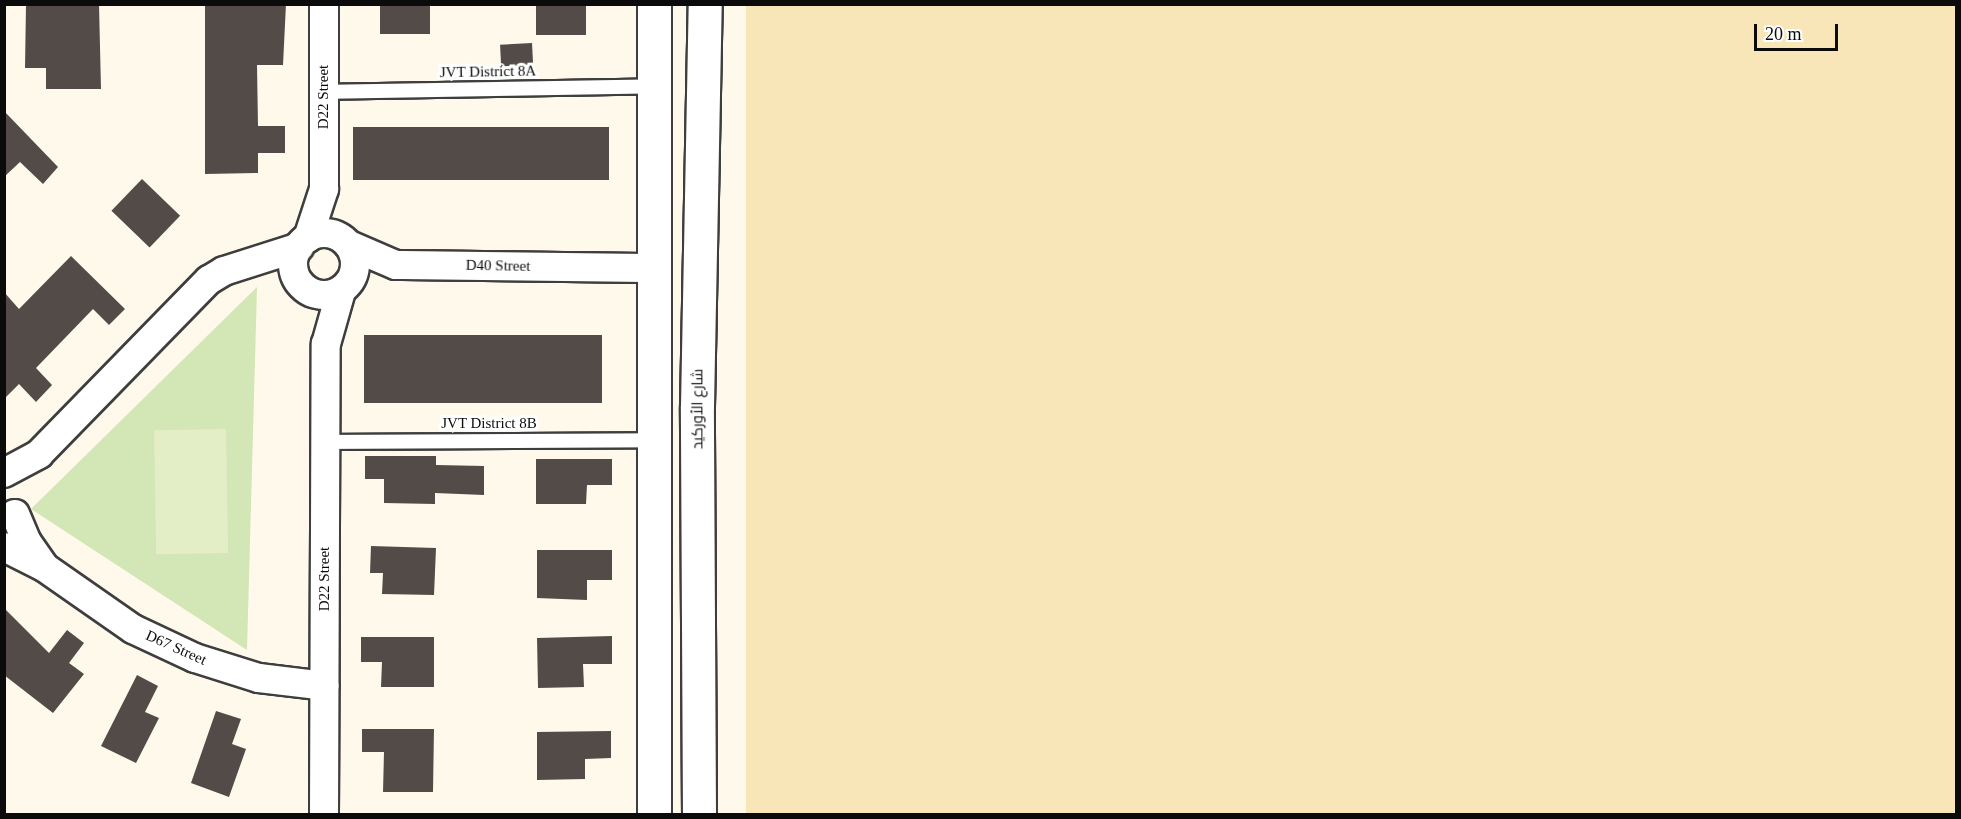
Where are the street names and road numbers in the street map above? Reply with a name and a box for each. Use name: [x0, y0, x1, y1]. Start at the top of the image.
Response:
street label: JVT District 8A: [440, 62, 536, 82]
street label: D22 Street: [315, 65, 333, 129]
street label: D40 Street: [466, 256, 530, 276]
street label: شارع الأوركيد: [689, 369, 707, 449]
street label: JVT District 8B: [441, 415, 537, 433]
street label: D22 Street: [316, 547, 334, 611]
street label: D67 Street: [143, 627, 209, 669]

